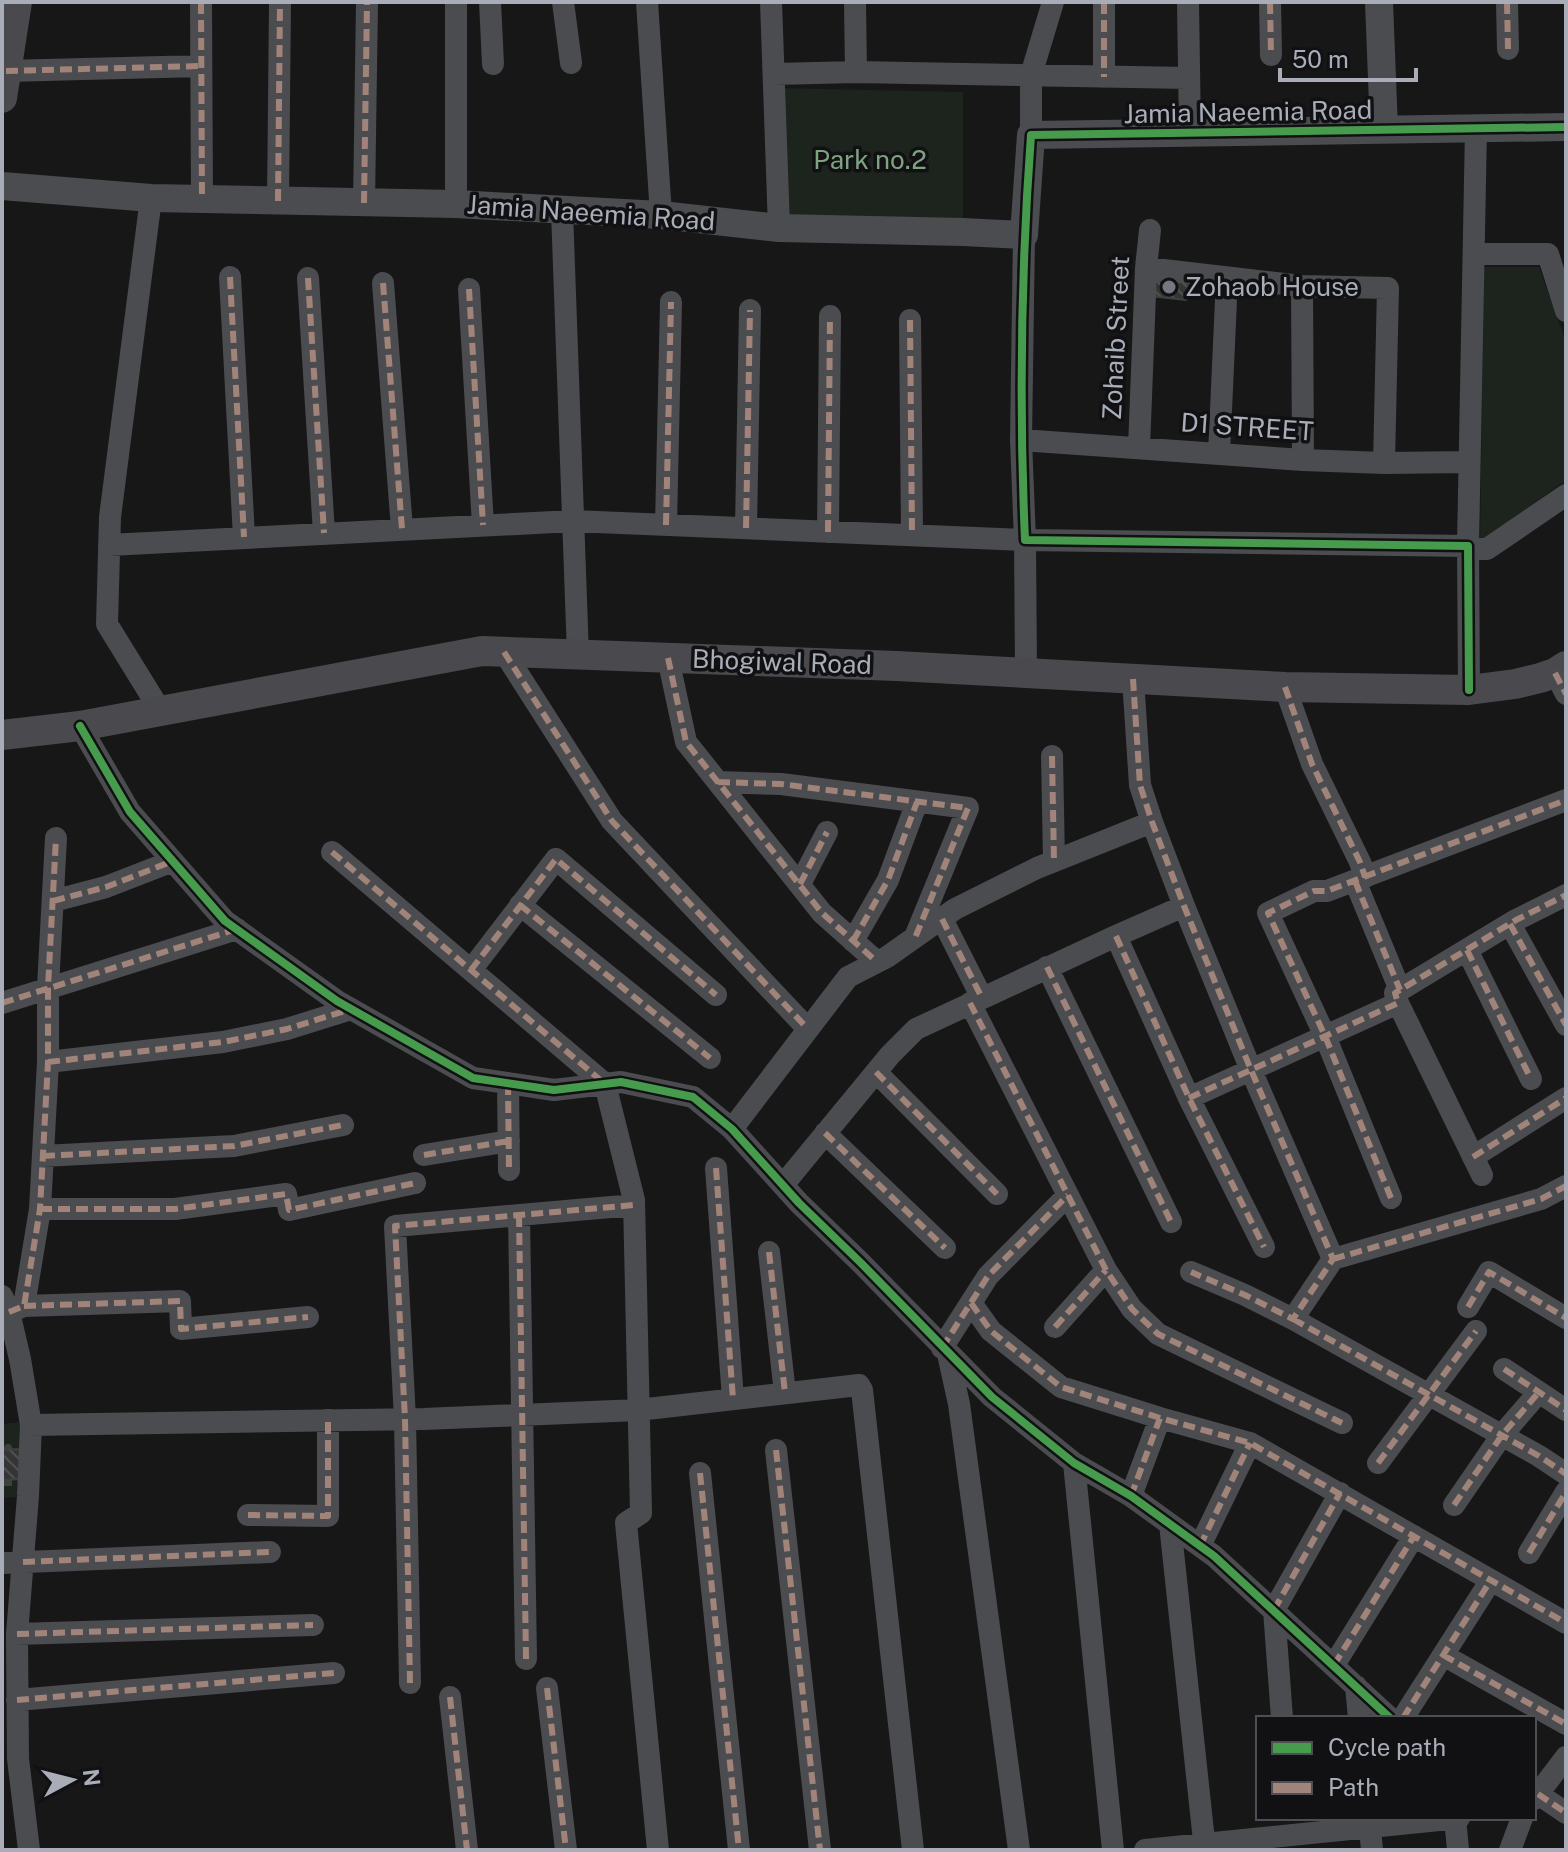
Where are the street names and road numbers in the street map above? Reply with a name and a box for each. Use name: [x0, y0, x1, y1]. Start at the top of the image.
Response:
street label: Jamia Naeemia Road: [1123, 94, 1373, 129]
street label: Jamia Naeemia Road: [466, 188, 716, 237]
street label: Zohaib Street: [1096, 255, 1135, 421]
street label: D1 STREET: [1179, 406, 1315, 447]
street label: Bhogiwal Road: [692, 643, 872, 680]

